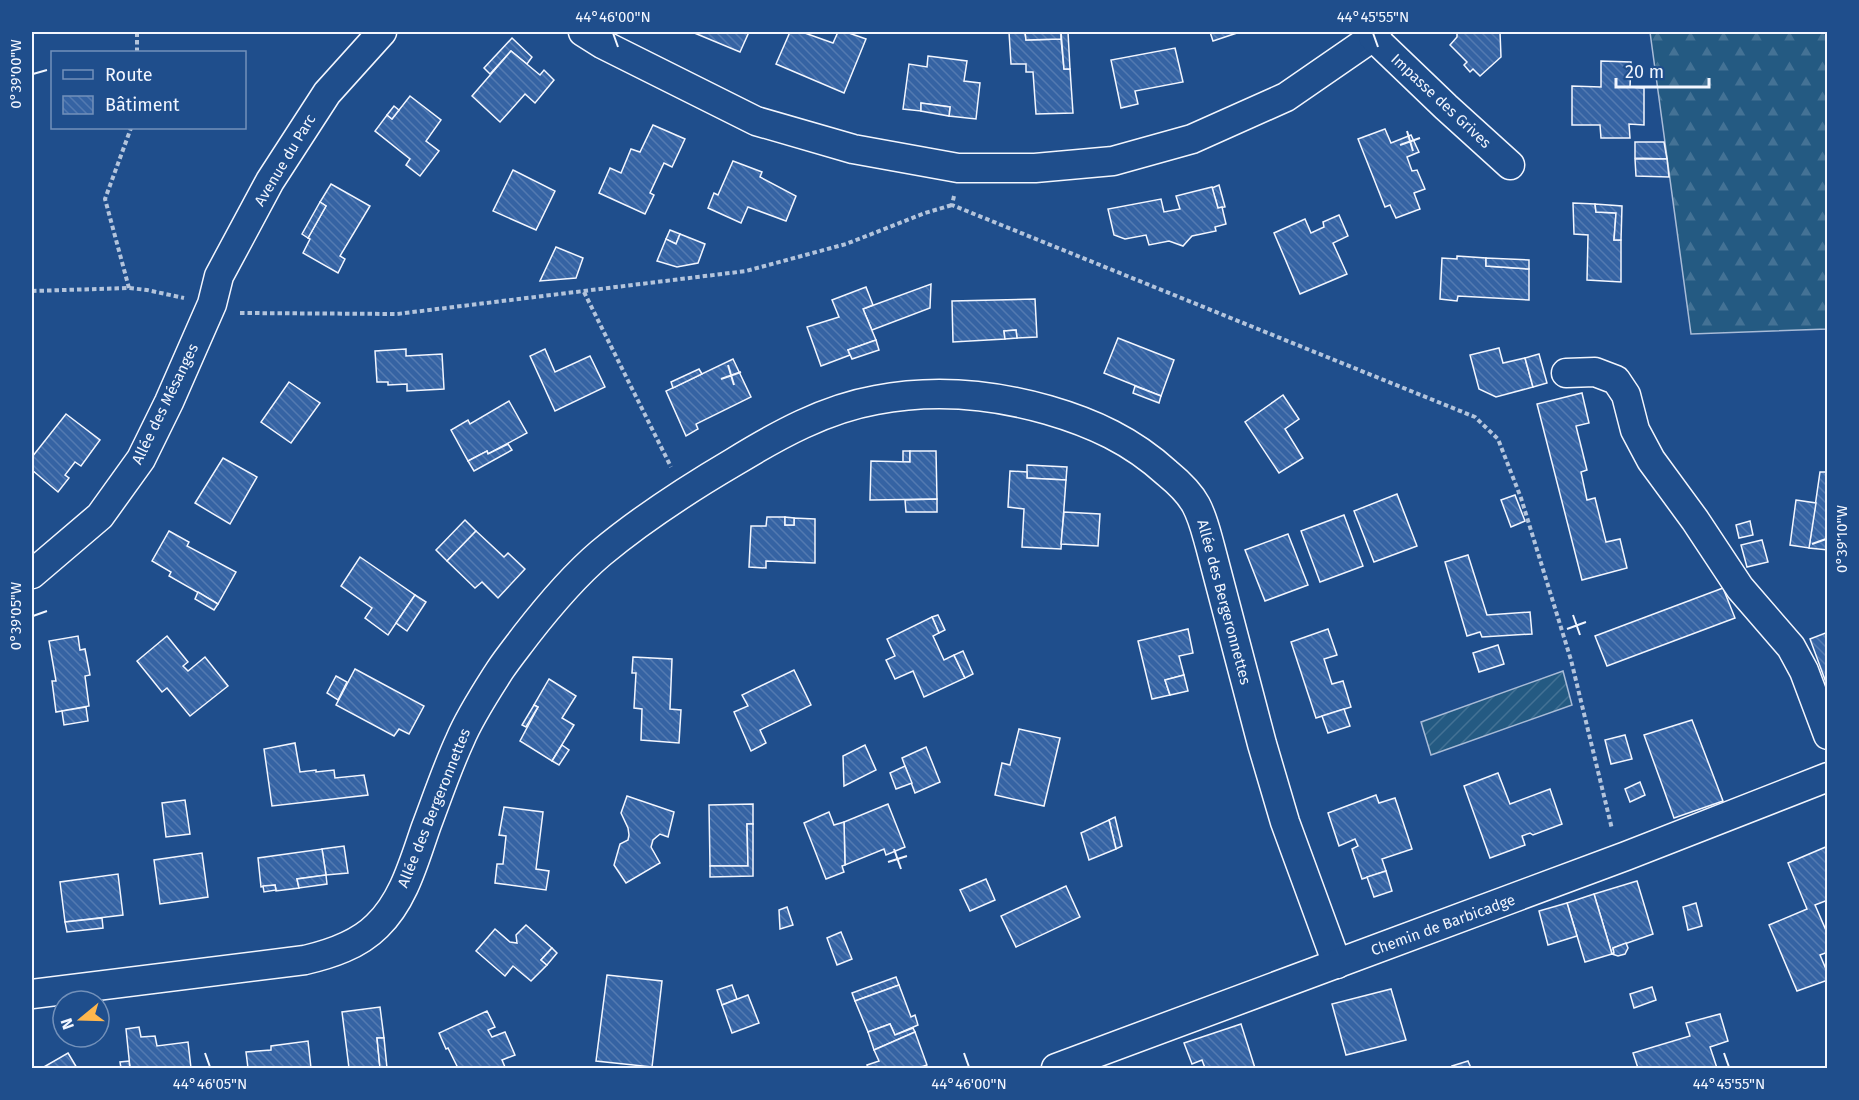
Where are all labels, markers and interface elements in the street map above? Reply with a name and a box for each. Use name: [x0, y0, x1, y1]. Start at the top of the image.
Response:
text: 44°46'00"N: [575, 8, 651, 26]
text: 44°45'55"N: [1337, 8, 1409, 26]
text: 0°39'00"W: [7, 39, 25, 109]
street label: Impasse des Grives: [1387, 50, 1495, 152]
legend: [51, 51, 246, 129]
scale bar: [1616, 51, 1709, 89]
text: 20 m: [1625, 61, 1664, 83]
text: Route: [105, 64, 153, 86]
text: Bâtiment: [105, 94, 180, 116]
street label: Avenue du Parc: [251, 111, 319, 209]
street label: Allée des Mésanges: [128, 341, 202, 467]
text: 0°39'10"W: [1833, 505, 1851, 573]
street label: Allée des Bergeronnettes: [1193, 518, 1255, 686]
text: 0°39'05"W: [7, 581, 25, 650]
street label: Allée des Bergeronnettes: [394, 726, 474, 890]
street label: Chemin de Barbicadge: [1368, 891, 1518, 959]
north arrow: [51, 989, 111, 1049]
text: N: [57, 1016, 78, 1032]
text: 44°46'05"N: [173, 1075, 247, 1093]
text: 44°46'00"N: [931, 1075, 1007, 1093]
text: 44°45'55"N: [1693, 1075, 1765, 1093]

